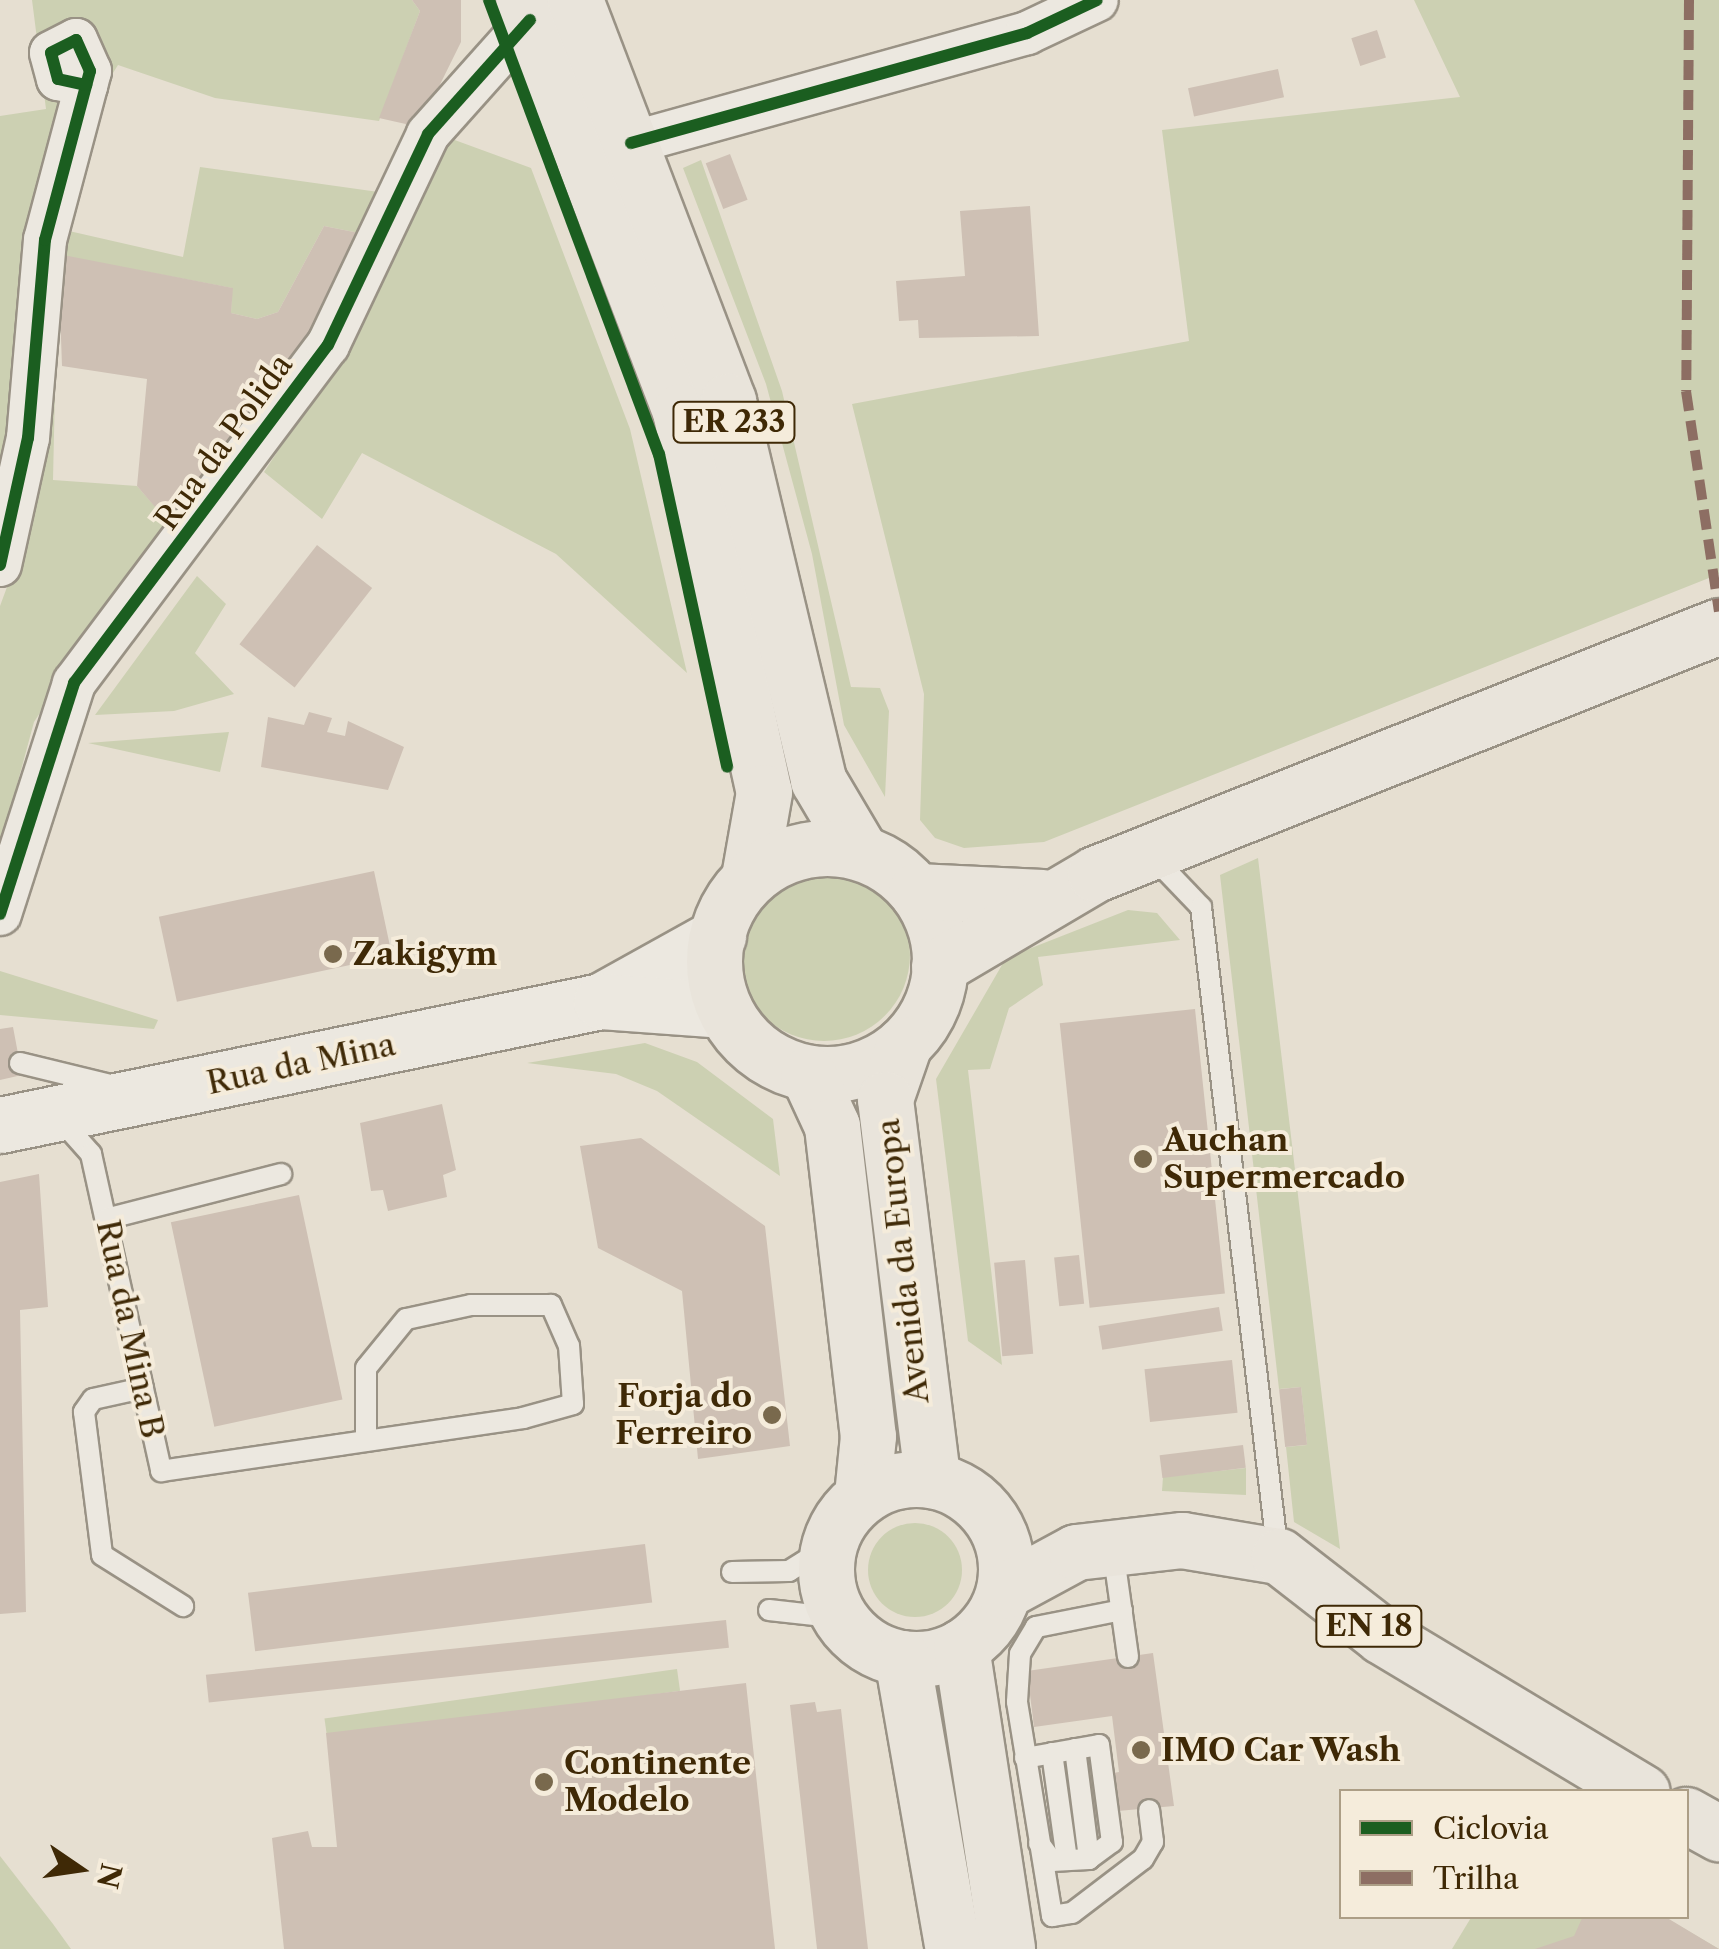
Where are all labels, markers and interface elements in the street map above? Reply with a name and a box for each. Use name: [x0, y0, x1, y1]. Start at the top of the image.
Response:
street label: Rua da Polida: [147, 346, 301, 538]
road number: ER 233: [672, 397, 796, 447]
place label: Zakigym: [353, 935, 498, 973]
marker: Zakigym: [322, 943, 344, 965]
street label: Rua da Mina: [203, 1025, 399, 1103]
street label: Avenida da Europa: [869, 1116, 937, 1406]
place label: Auchan Supermercado: [1163, 1122, 1405, 1197]
marker: Auchan Supermercado: [1132, 1148, 1154, 1170]
street label: Rua da Mina B: [88, 1216, 172, 1442]
place label: Forja do Ferreiro: [615, 1378, 752, 1453]
marker: Forja do Ferreiro: [761, 1404, 783, 1426]
road number: EN 18: [1314, 1601, 1424, 1651]
place label: IMO Car Wash: [1161, 1731, 1402, 1769]
marker: IMO Car Wash: [1130, 1739, 1152, 1761]
place label: Continente Modelo: [564, 1745, 751, 1820]
marker: Continente Modelo: [533, 1771, 555, 1793]
legend: [1339, 1789, 1689, 1919]
text: Ciclovia: [1433, 1810, 1549, 1847]
north arrow: [30, 1819, 130, 1919]
text: N: [90, 1860, 129, 1891]
text: Trilha: [1433, 1860, 1519, 1897]

